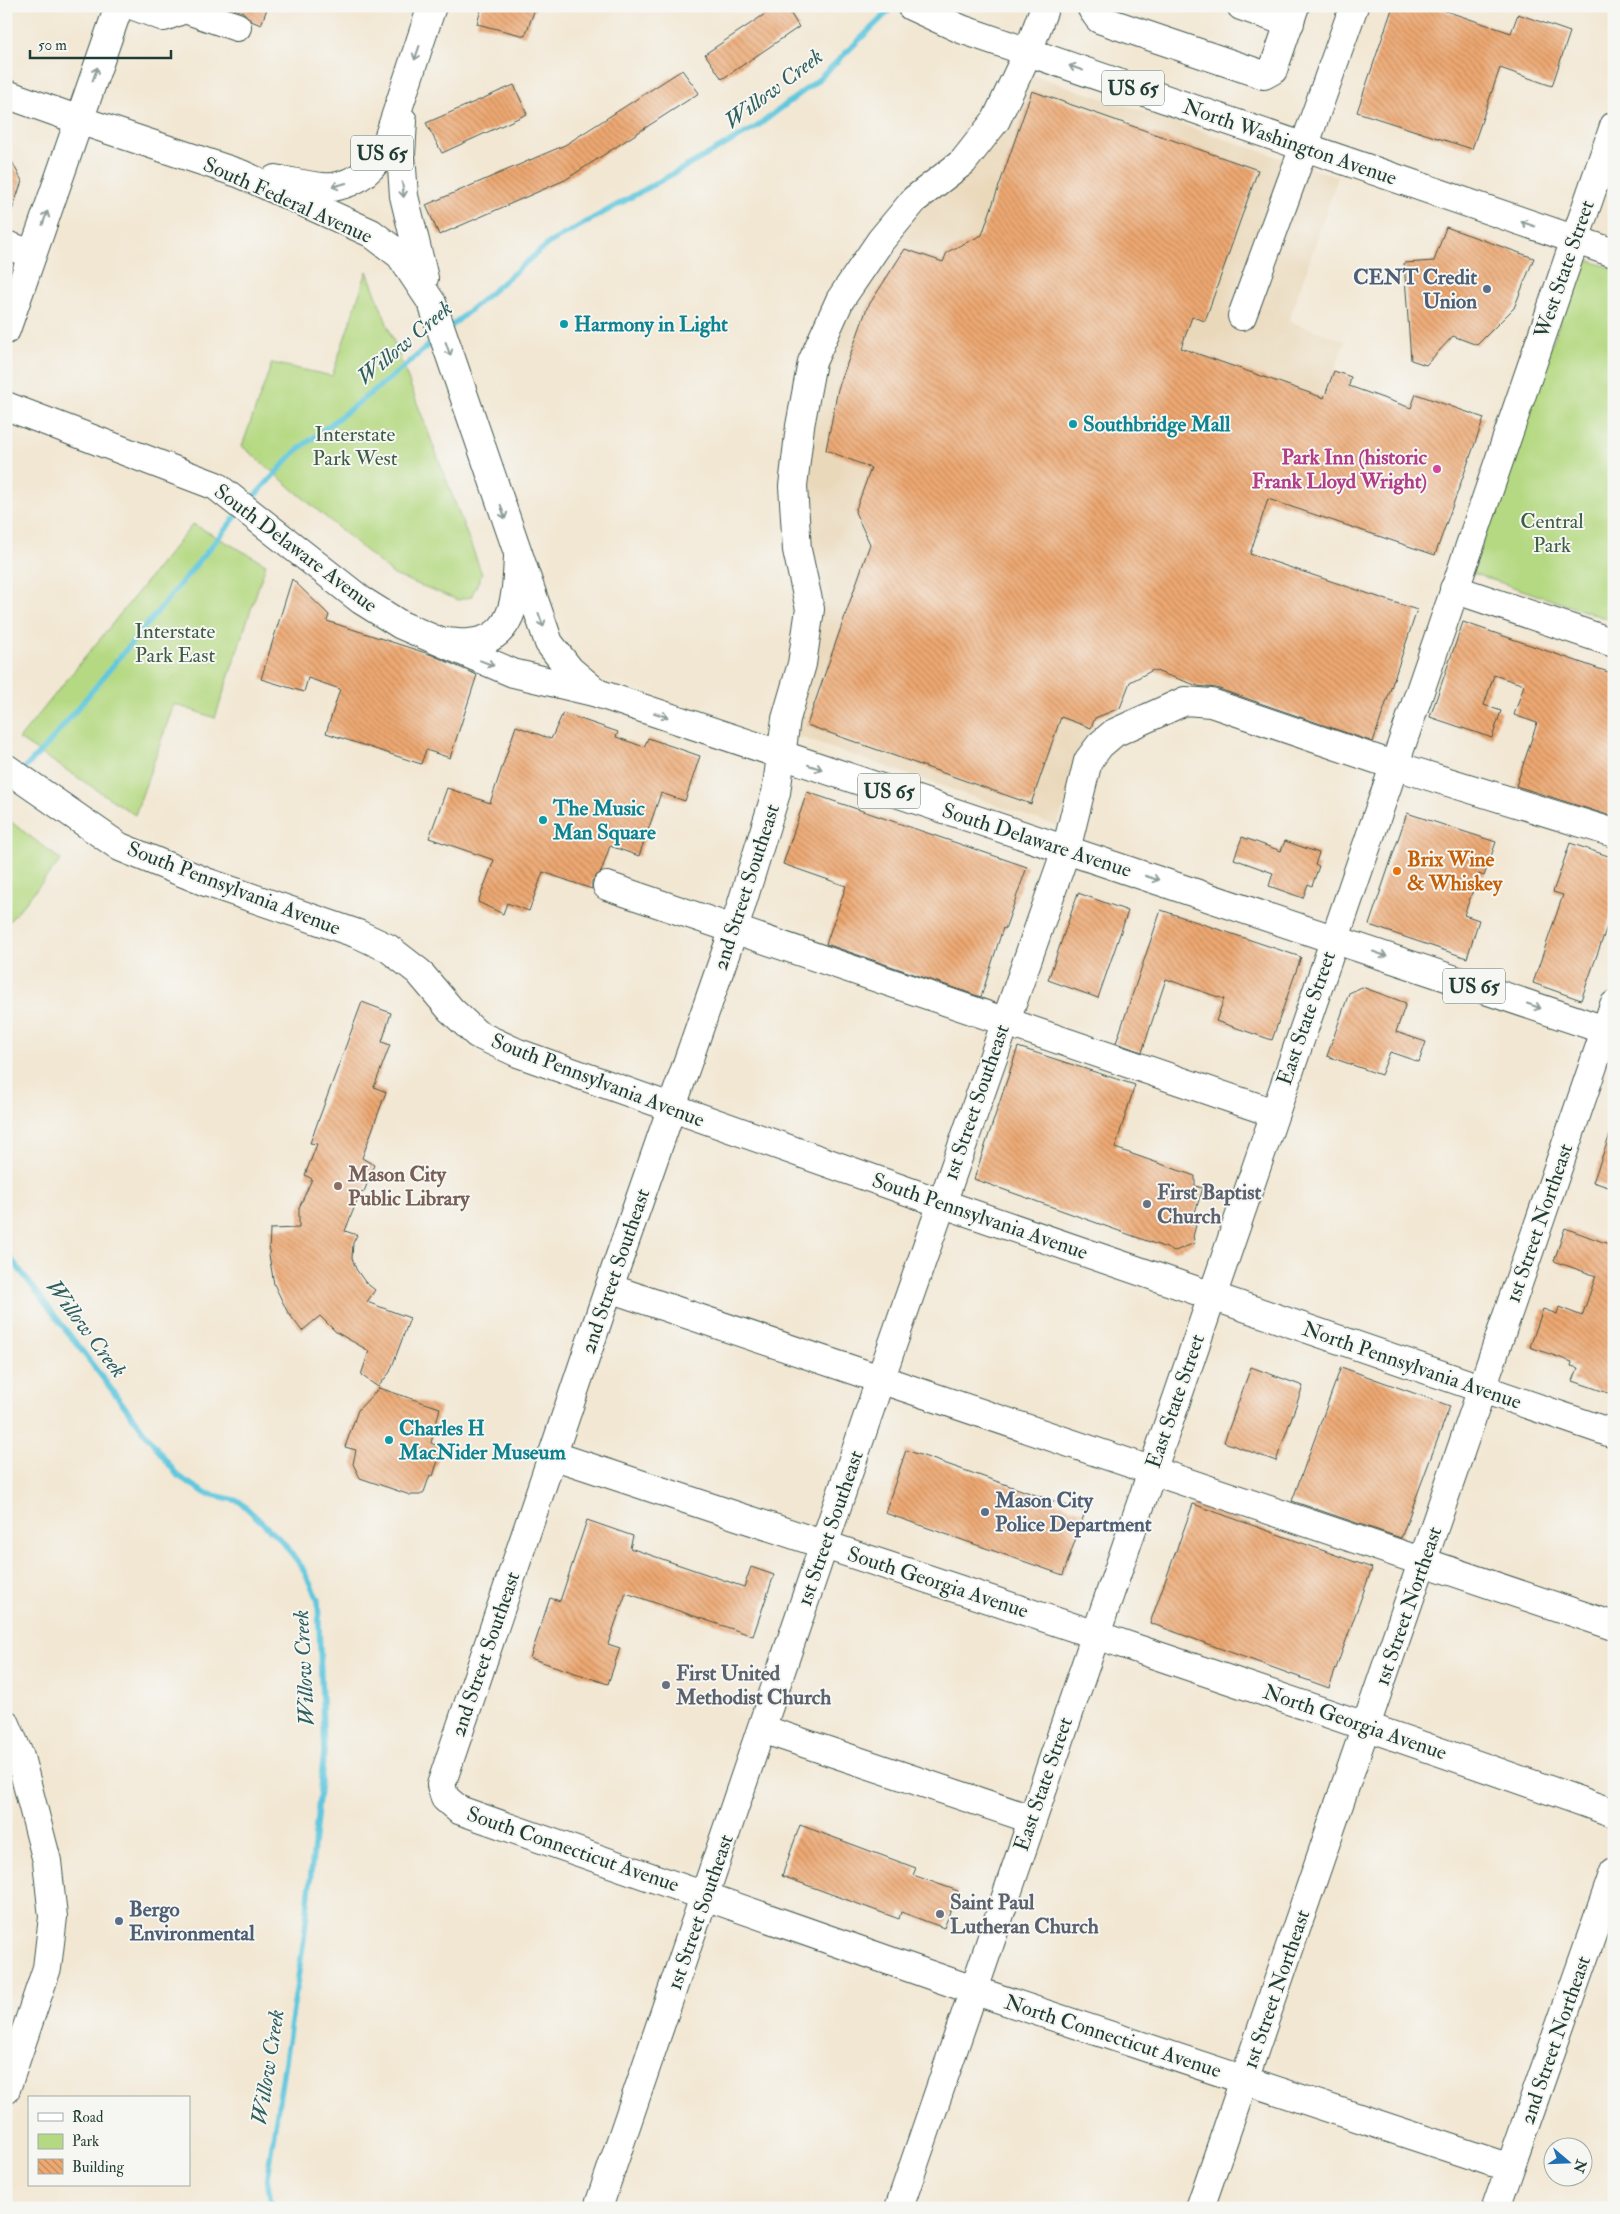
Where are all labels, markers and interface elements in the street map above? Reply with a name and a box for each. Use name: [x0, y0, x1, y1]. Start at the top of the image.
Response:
scale bar: [30, 28, 171, 60]
text: 50 m: [38, 36, 67, 55]
water label: Willow Creek: [719, 43, 829, 135]
one-way arrow: [412, 44, 421, 60]
one-way arrow: [1069, 63, 1085, 72]
one-way arrow: [91, 67, 100, 82]
road number: US 65: [1102, 70, 1164, 106]
street label: North Washington Avenue: [1179, 93, 1401, 192]
road number: US 65: [351, 136, 413, 170]
street label: South Federal Avenue: [199, 151, 377, 250]
one-way arrow: [331, 180, 347, 190]
one-way arrow: [399, 181, 408, 197]
street label: West State Street: [1528, 196, 1601, 343]
one-way arrow: [41, 210, 50, 226]
one-way arrow: [1521, 219, 1536, 228]
place label: CENT Credit Union: [1353, 264, 1477, 315]
marker: CENT Credit Union: [1481, 283, 1493, 295]
water label: Willow Creek: [351, 295, 458, 391]
place label: Harmony in Light: [574, 311, 728, 338]
marker: Harmony in Light: [558, 318, 570, 330]
one-way arrow: [443, 341, 453, 357]
place label: Southbridge Mall: [1083, 411, 1231, 438]
marker: Southbridge Mall: [1067, 418, 1079, 430]
park label: Interstate Park West: [313, 421, 398, 472]
place label: Park Inn (historic Frank Lloyd Wright): [1252, 444, 1428, 495]
marker: Park Inn (historic Frank Lloyd Wright): [1431, 463, 1443, 475]
street label: South Delaware Avenue: [209, 478, 383, 619]
one-way arrow: [499, 504, 508, 519]
park label: Central Park: [1520, 508, 1584, 559]
one-way arrow: [537, 611, 546, 627]
park label: Interstate Park East: [135, 618, 216, 669]
one-way arrow: [479, 659, 495, 668]
one-way arrow: [653, 710, 669, 720]
one-way arrow: [807, 762, 823, 772]
road number: US 65: [858, 774, 920, 808]
place label: The Music Man Square: [552, 795, 656, 846]
street label: South Delaware Avenue: [939, 797, 1135, 884]
street label: 2nd Street Southeast: [707, 801, 786, 974]
marker: The Music Man Square: [537, 814, 549, 826]
street label: South Pennsylvania Avenue: [123, 835, 345, 942]
place label: Brix Wine & Whiskey: [1407, 846, 1503, 897]
marker: Brix Wine & Whiskey: [1391, 865, 1403, 877]
one-way arrow: [1144, 874, 1160, 884]
street label: East State Street: [1271, 947, 1342, 1089]
one-way arrow: [1372, 950, 1387, 959]
road number: US 65: [1443, 968, 1505, 1004]
one-way arrow: [1525, 1002, 1541, 1011]
street label: 1st Street Southeast: [937, 1021, 1016, 1184]
street label: South Pennsylvania Avenue: [487, 1027, 709, 1134]
street label: 1st Street Northeast: [1500, 1140, 1579, 1306]
place label: Mason City Public Library: [347, 1161, 470, 1212]
street label: South Pennsylvania Avenue: [868, 1167, 1092, 1266]
place label: First Baptist Church: [1157, 1179, 1261, 1230]
marker: Mason City Public Library: [332, 1180, 344, 1192]
street label: 2nd Street Southeast: [575, 1185, 656, 1357]
marker: First Baptist Church: [1141, 1198, 1153, 1210]
water label: Willow Creek: [40, 1274, 132, 1384]
street label: North Pennsylvania Avenue: [1299, 1315, 1525, 1416]
street label: East State Street: [1140, 1330, 1211, 1472]
place label: Charles H MacNider Museum: [398, 1415, 566, 1466]
marker: Charles H MacNider Museum: [383, 1434, 395, 1446]
street label: 1st Street Southeast: [791, 1447, 870, 1610]
place label: Mason City Police Department: [994, 1487, 1152, 1538]
marker: Mason City Police Department: [979, 1506, 991, 1518]
street label: 1st Street Northeast: [1369, 1523, 1448, 1689]
street label: South Georgia Avenue: [844, 1540, 1032, 1625]
street label: 2nd Street Southeast: [445, 1568, 526, 1740]
water label: Willow Creek: [287, 1609, 321, 1727]
place label: First United Methodist Church: [675, 1660, 831, 1711]
street label: North Georgia Avenue: [1259, 1678, 1450, 1767]
marker: First United Methodist Church: [660, 1679, 672, 1691]
street label: East State Street: [1008, 1713, 1079, 1855]
street label: South Connecticut Avenue: [463, 1800, 683, 1899]
street label: 1st Street Southeast: [661, 1831, 740, 1994]
place label: Saint Paul Lutheran Church: [950, 1889, 1099, 1940]
place label: Bergo Environmental: [129, 1896, 255, 1947]
street label: 1st Street Northeast: [1237, 1906, 1316, 2072]
marker: Saint Paul Lutheran Church: [934, 1908, 946, 1920]
marker: Bergo Environmental: [113, 1915, 125, 1927]
street label: 2nd Street Northeast: [1514, 1952, 1597, 2128]
street label: North Connecticut Avenue: [1001, 1989, 1225, 2084]
water label: Willow Creek: [245, 2007, 291, 2127]
legend: [28, 2096, 190, 2186]
text: Road: [72, 2108, 104, 2127]
text: Park: [72, 2132, 99, 2151]
north arrow: [1542, 2136, 1592, 2186]
text: N: [1570, 2156, 1590, 2175]
text: Building: [72, 2158, 124, 2177]

